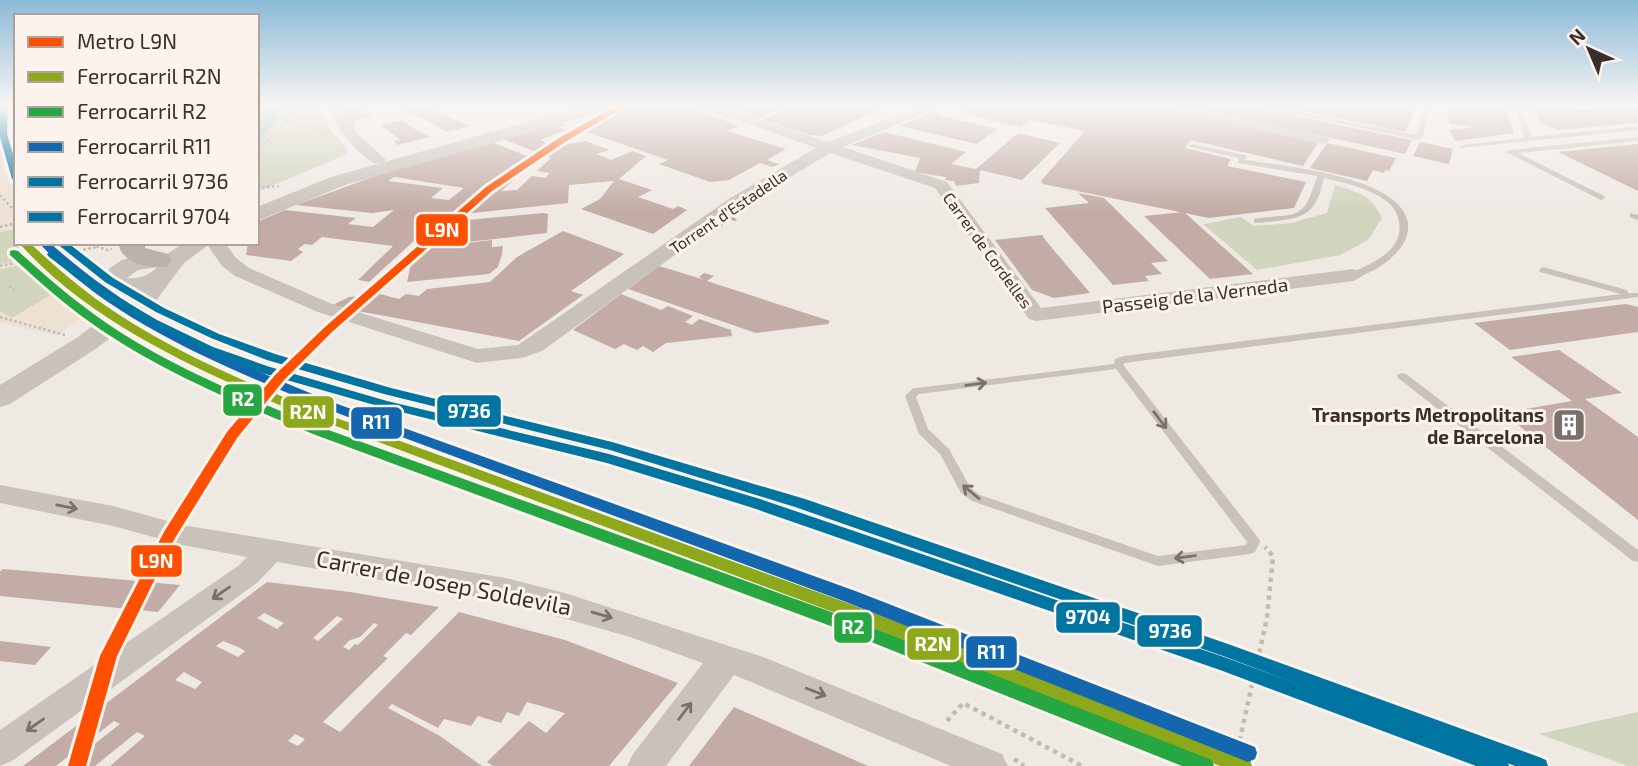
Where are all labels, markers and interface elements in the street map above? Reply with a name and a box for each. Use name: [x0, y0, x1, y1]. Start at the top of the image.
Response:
legend: [14, 14, 259, 245]
north arrow: [1554, 14, 1624, 84]
text: N: [1564, 23, 1590, 49]
text: Metro L9N: [77, 28, 177, 53]
text: Ferrocarril R2N: [77, 63, 222, 88]
text: Ferrocarril R2: [77, 98, 207, 123]
text: Ferrocarril R11: [77, 133, 212, 158]
street label: Torrent d'Estadella: [666, 165, 790, 257]
text: Ferrocarril 9736: [77, 168, 228, 193]
street label: Carrer de Cordelles: [940, 188, 1036, 312]
text: Ferrocarril 9704: [77, 203, 230, 228]
line badge: L9N: [415, 213, 469, 247]
text: L9N: [424, 218, 460, 241]
street label: Passeig de la Verneda: [1101, 272, 1289, 318]
one-way arrow: [964, 377, 987, 390]
line badge: R2: [222, 383, 263, 417]
text: R2: [231, 387, 255, 410]
line badge: 9736: [436, 394, 502, 428]
line badge: R2N: [282, 395, 335, 429]
text: 9736: [447, 399, 491, 422]
text: R2N: [289, 400, 327, 423]
place label: Transports Metropolitans de Barcelona: [1312, 403, 1544, 448]
line badge: R11: [350, 406, 403, 440]
building icon: Transports Metropolitans de Barcelona: [1550, 406, 1588, 444]
text: R11: [362, 410, 390, 433]
one-way arrow: [1153, 410, 1167, 429]
one-way arrow: [963, 485, 981, 500]
one-way arrow: [55, 501, 78, 514]
line badge: L9N: [130, 544, 183, 578]
street label: Carrer de Josep Soldevila: [314, 544, 574, 620]
text: L9N: [138, 549, 174, 572]
one-way arrow: [1175, 551, 1197, 564]
one-way arrow: [212, 586, 231, 600]
line badge: 9704: [1055, 601, 1121, 634]
text: 9704: [1065, 605, 1111, 628]
one-way arrow: [590, 609, 612, 622]
line badge: R2: [833, 611, 873, 644]
line badge: 9736: [1136, 614, 1203, 648]
text: R2: [841, 615, 865, 638]
text: 9736: [1148, 619, 1192, 642]
line badge: R2N: [906, 627, 960, 661]
text: R2N: [914, 632, 952, 655]
line badge: R11: [965, 635, 1018, 669]
text: R11: [977, 640, 1005, 663]
one-way arrow: [804, 687, 826, 699]
one-way arrow: [678, 703, 693, 721]
one-way arrow: [26, 718, 45, 732]

